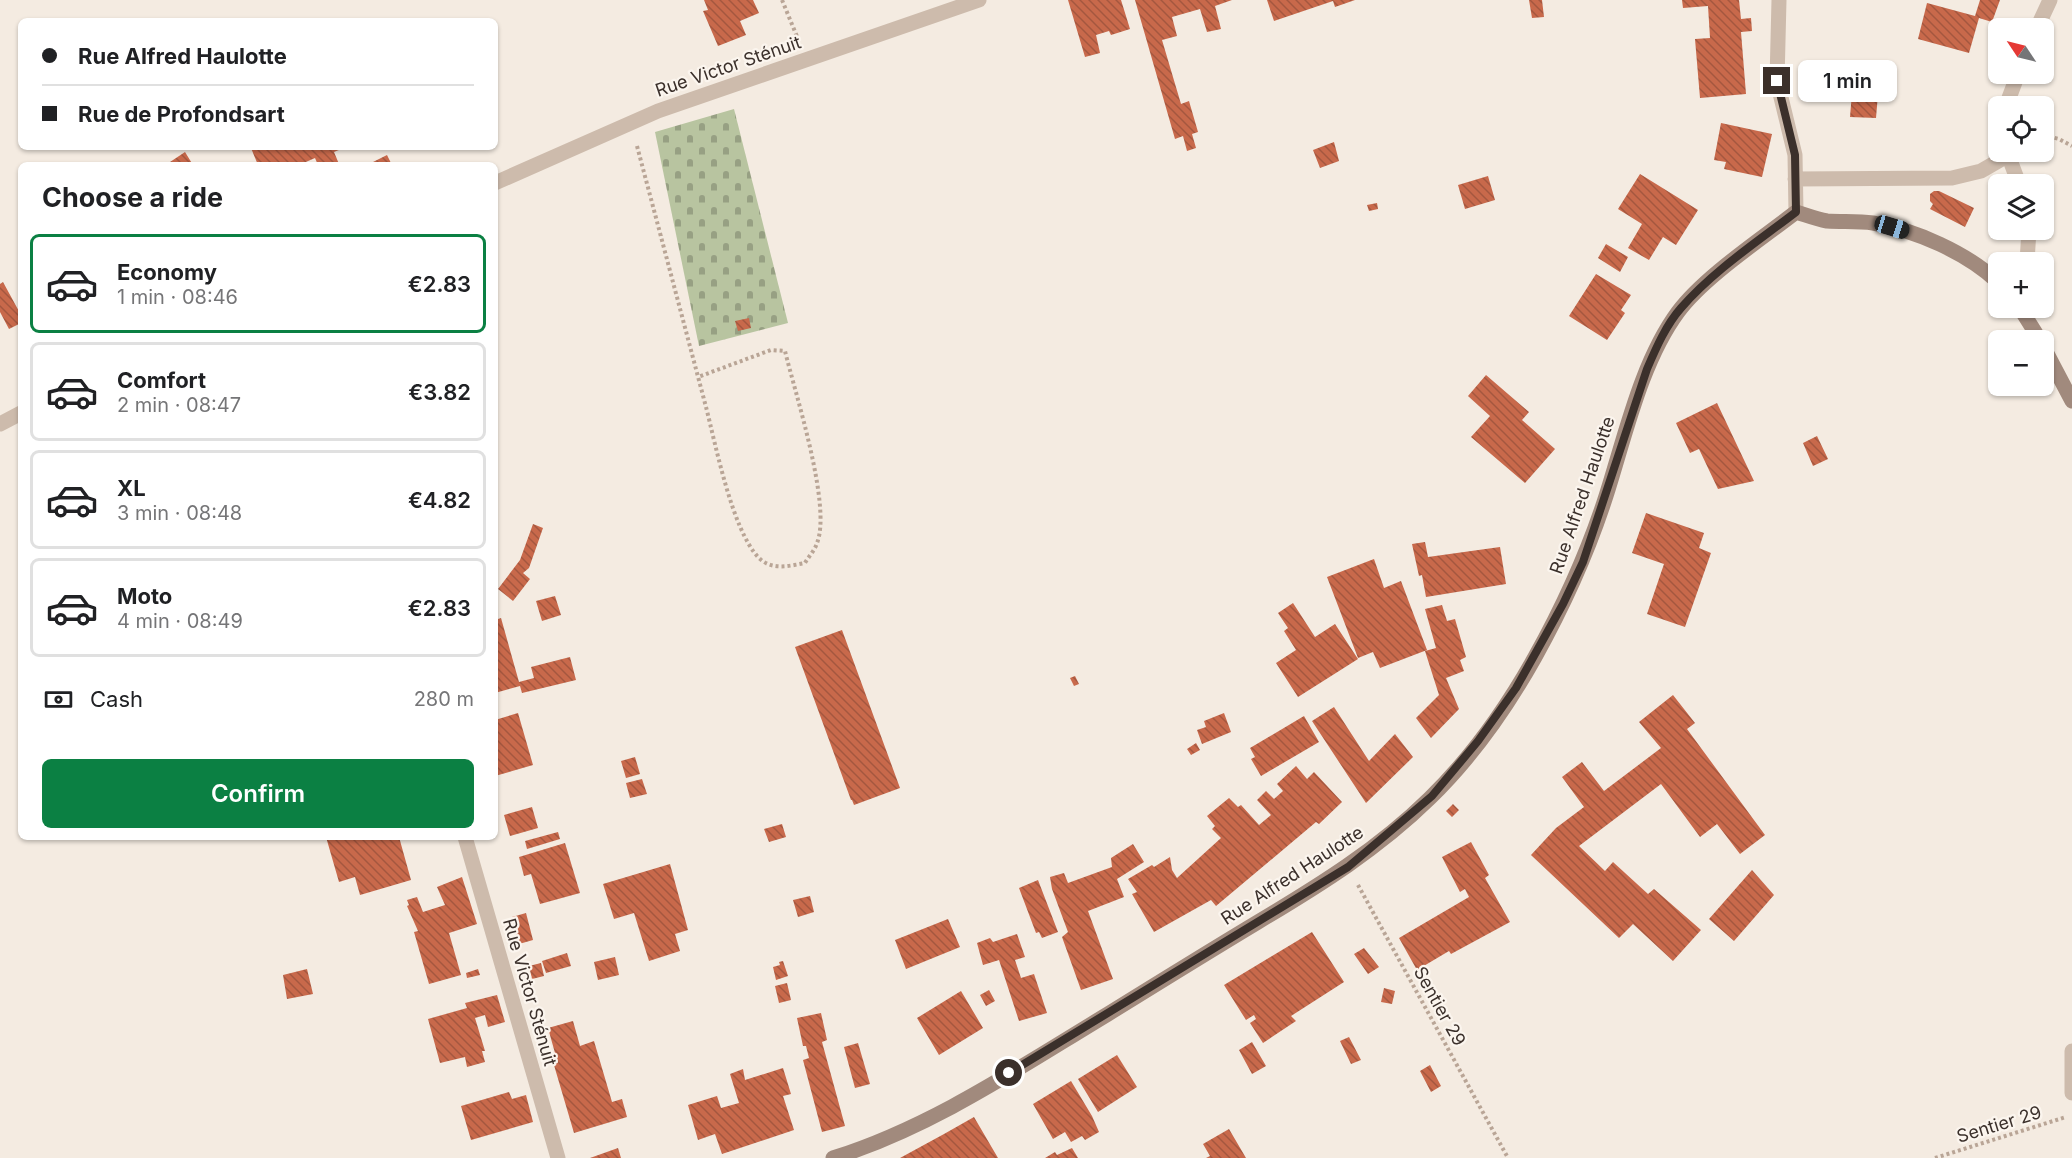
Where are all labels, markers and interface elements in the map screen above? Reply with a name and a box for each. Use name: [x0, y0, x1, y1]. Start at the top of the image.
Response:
north arrow: [1988, 18, 2054, 84]
map controls: [1988, 18, 2054, 396]
street label: Rue Victor Sténuit: [652, 31, 804, 101]
text: Rue Alfred Haulotte: [78, 43, 287, 69]
callout: 1 min: [1798, 60, 1897, 102]
route end: [1763, 67, 1790, 94]
text: 1 min: [1823, 69, 1872, 93]
button: locate: [1988, 96, 2054, 162]
text: Rue de Profondsart: [78, 101, 285, 127]
button: layers: [1988, 174, 2054, 240]
text: Choose a ride: [42, 181, 223, 214]
car: [1872, 213, 1912, 241]
button: +: [1988, 252, 2054, 318]
icon: car: [45, 257, 99, 311]
text: Economy: [117, 259, 217, 285]
text: €2.83: [408, 271, 471, 297]
text: 1 min · 08:46: [117, 285, 238, 309]
button: −: [1988, 330, 2054, 396]
icon: car: [45, 365, 99, 419]
text: Comfort: [117, 367, 206, 393]
text: €3.82: [408, 379, 471, 405]
text: 2 min · 08:47: [117, 393, 241, 417]
street label: Rue Alfred Haulotte: [1545, 413, 1619, 577]
icon: car: [45, 473, 99, 527]
text: XL: [117, 475, 146, 501]
text: €4.82: [408, 487, 471, 513]
text: 3 min · 08:48: [117, 501, 242, 525]
icon: car: [45, 581, 99, 635]
text: Moto: [117, 583, 172, 609]
text: €2.83: [408, 595, 471, 621]
text: 4 min · 08:49: [117, 609, 243, 633]
icon: cash: [42, 683, 75, 716]
text: Cash: [90, 686, 143, 712]
text: 280 m: [414, 687, 474, 711]
button: Confirm: [42, 759, 474, 828]
street label: Rue Alfred Haulotte: [1217, 821, 1367, 929]
street label: Rue Victor Sténuit: [499, 916, 561, 1068]
street label: Sentier 29: [1410, 963, 1470, 1049]
route start: [995, 1059, 1022, 1086]
street label: Sentier 29: [1954, 1101, 2044, 1147]

